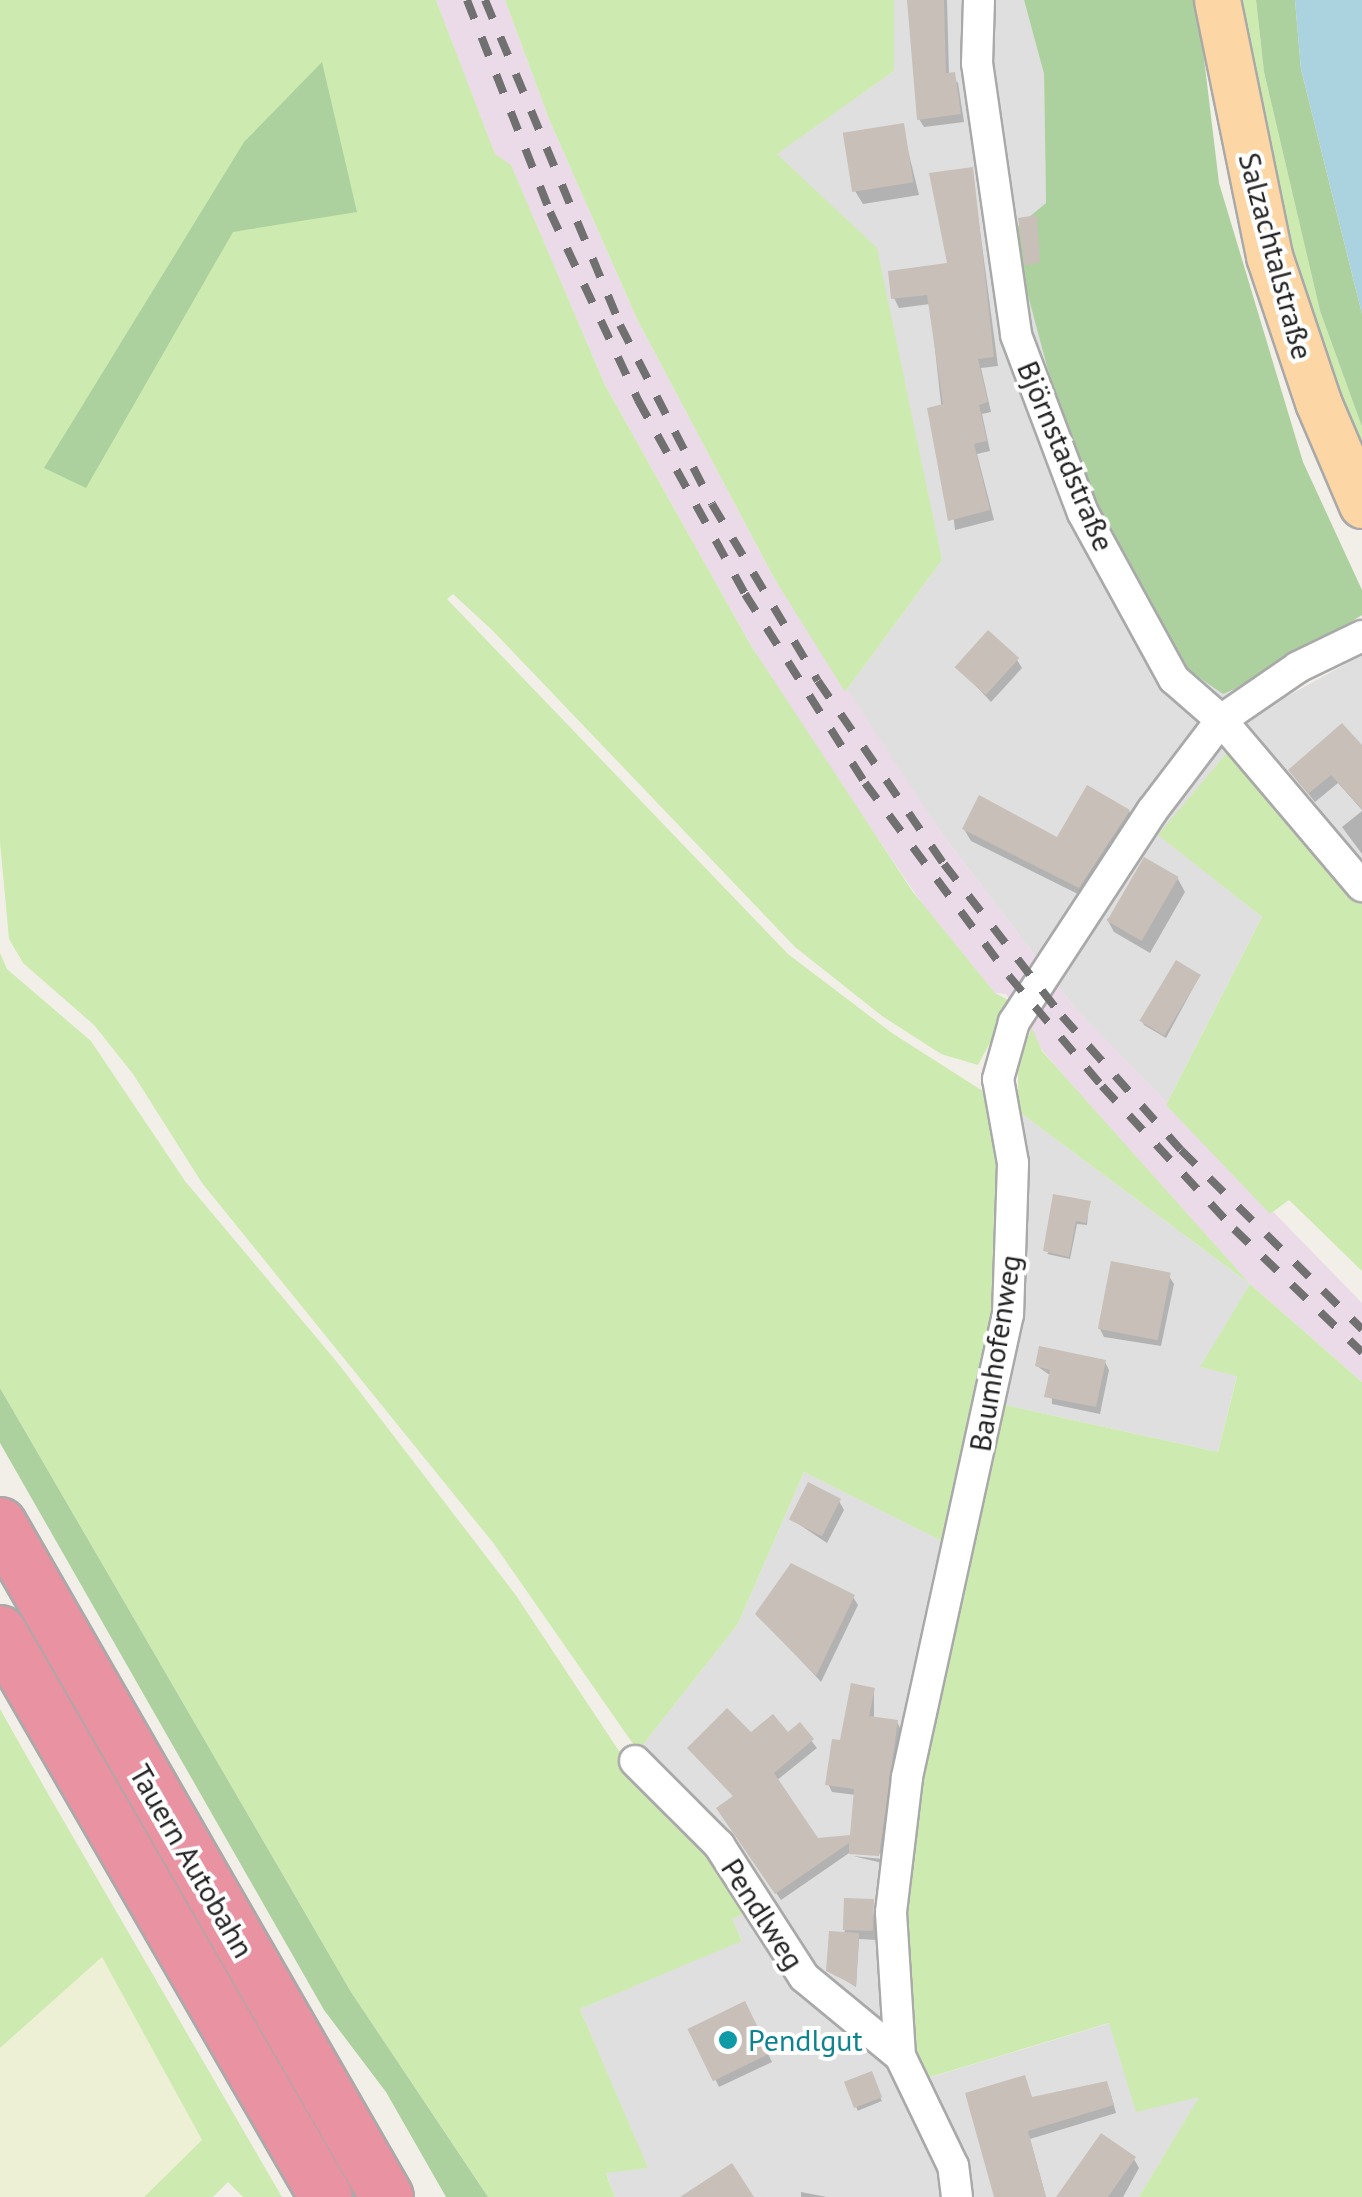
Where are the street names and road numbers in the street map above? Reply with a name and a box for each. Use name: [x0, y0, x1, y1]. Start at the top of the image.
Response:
street label: Salzachtalstraße: [1231, 149, 1321, 363]
street label: Björnstadstraße: [1010, 356, 1122, 556]
street label: Baumhofenweg: [962, 1252, 1028, 1454]
street label: Tauern Autobahn: [122, 1758, 262, 1964]
street label: Pendlweg: [714, 1852, 812, 1976]

